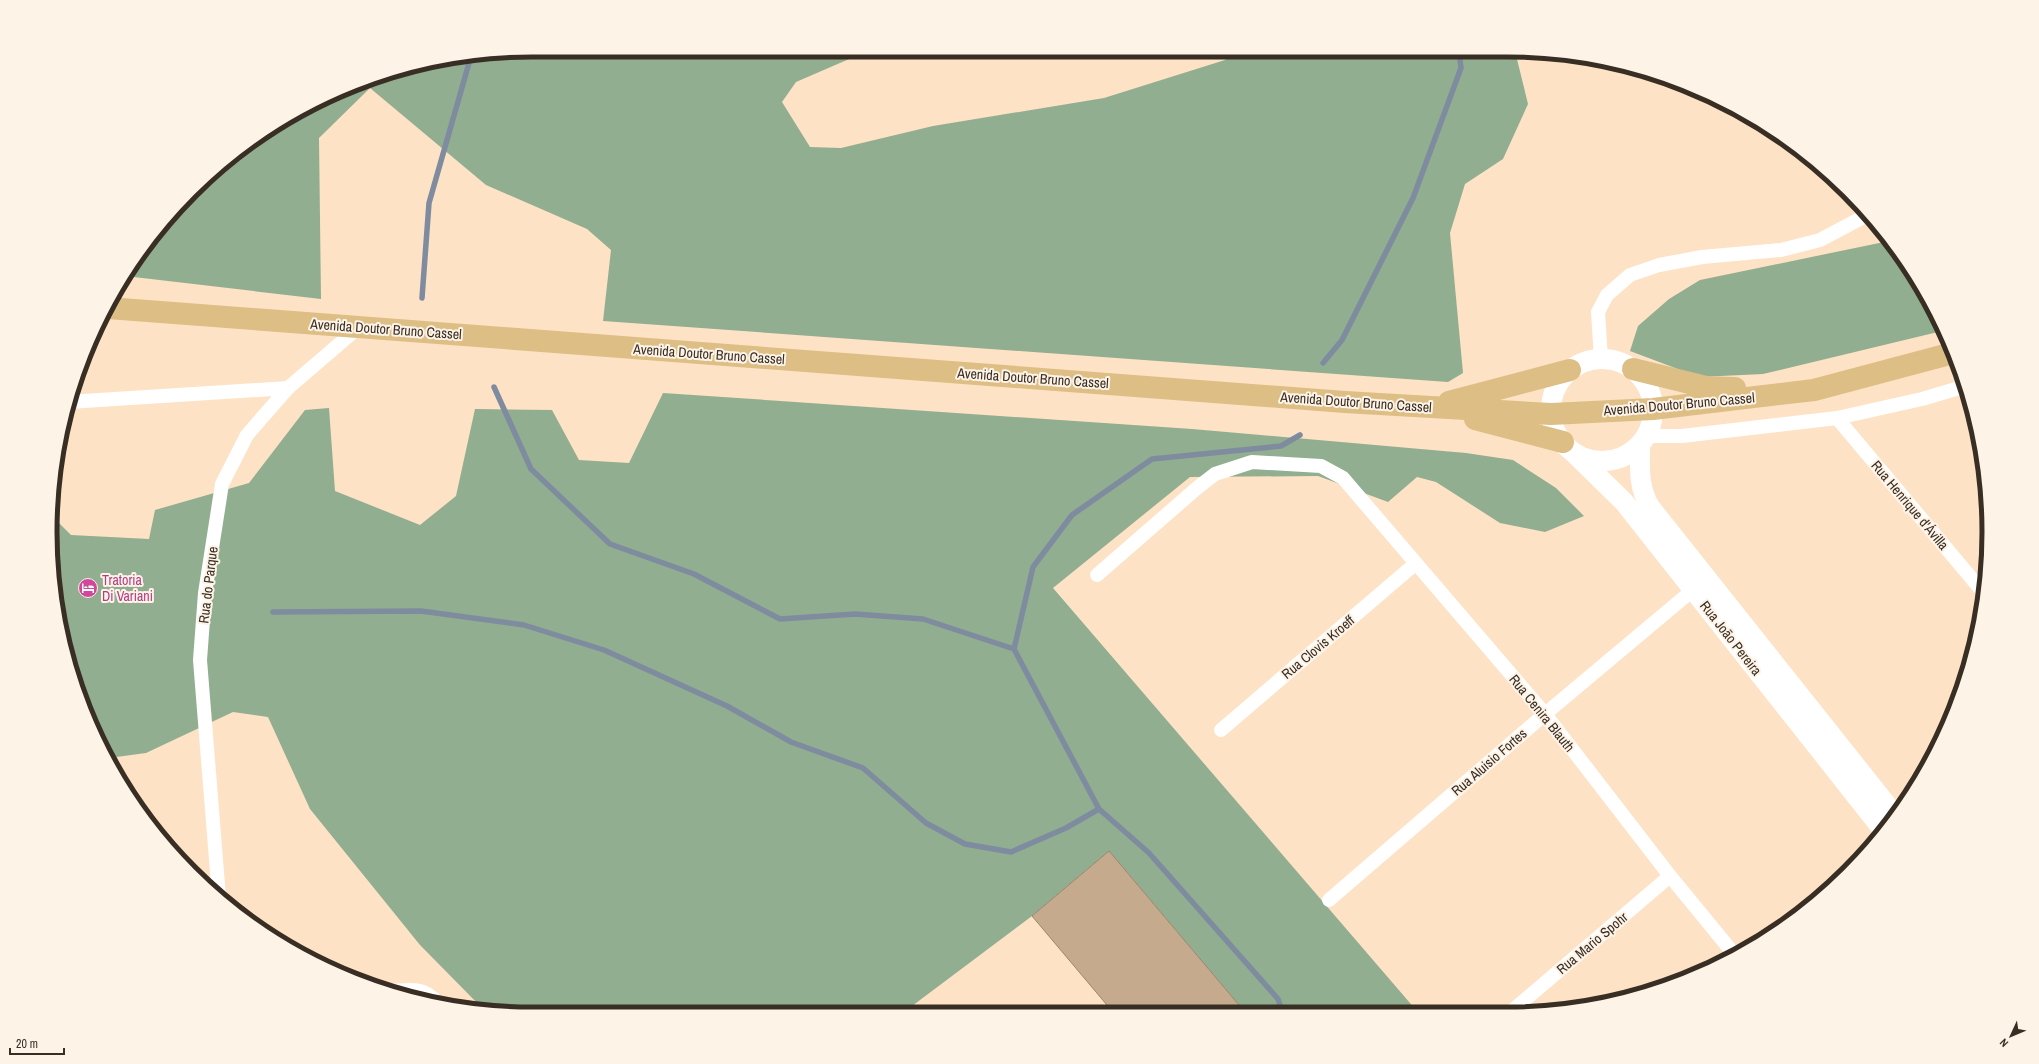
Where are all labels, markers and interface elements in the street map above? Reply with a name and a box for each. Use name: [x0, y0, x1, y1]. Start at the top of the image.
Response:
street label: Avenida Doutor Bruno Cassel: [309, 315, 462, 343]
street label: Avenida Doutor Bruno Cassel: [632, 340, 785, 368]
street label: Avenida Doutor Bruno Cassel: [956, 364, 1109, 392]
street label: Avenida Doutor Bruno Cassel: [1279, 388, 1432, 416]
street label: Avenida Doutor Bruno Cassel: [1602, 388, 1755, 420]
street label: Rua Henrique d'Ávilla: [1867, 457, 1953, 554]
street label: Rua do Parque: [194, 546, 222, 624]
place label: Tratoria Di Variani: [102, 571, 153, 605]
hotel icon: Tratoria Di Variani: [77, 577, 99, 599]
street label: Rua João Pereira: [1696, 597, 1766, 679]
street label: Rua Clovis Kroeff: [1278, 611, 1359, 683]
street label: Rua Cenira Blauth: [1505, 671, 1579, 755]
street label: Rua Aluisio Fortes: [1448, 724, 1531, 800]
street label: Rua Mario Spohr: [1553, 908, 1631, 978]
north arrow: [1991, 1016, 2031, 1056]
scale bar: [10, 1030, 64, 1056]
text: 20 m: [16, 1036, 38, 1052]
text: N: [1997, 1036, 2011, 1050]

